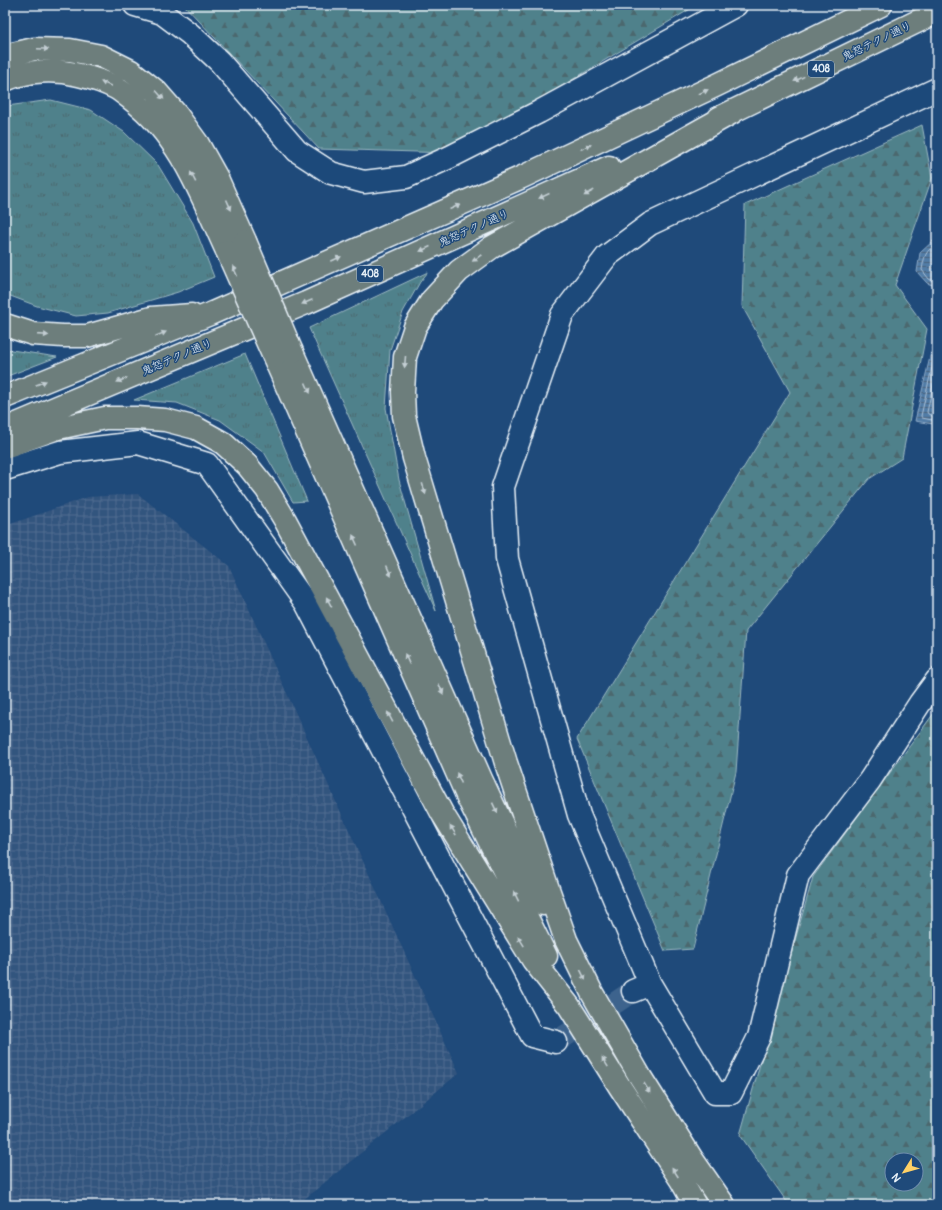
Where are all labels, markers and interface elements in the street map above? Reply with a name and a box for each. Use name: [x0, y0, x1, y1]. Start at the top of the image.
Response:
street label: 鬼怒テクノ通り: [840, 19, 914, 63]
one-way arrow: [37, 46, 50, 52]
road number: 408: [808, 61, 834, 77]
one-way arrow: [794, 76, 805, 82]
one-way arrow: [100, 80, 112, 86]
one-way arrow: [698, 89, 709, 95]
one-way arrow: [155, 91, 164, 100]
one-way arrow: [580, 144, 591, 150]
one-way arrow: [189, 172, 196, 183]
one-way arrow: [583, 189, 595, 196]
one-way arrow: [537, 194, 549, 200]
one-way arrow: [226, 199, 232, 210]
one-way arrow: [449, 204, 460, 210]
street label: 鬼怒テクノ通り: [437, 207, 511, 249]
one-way arrow: [419, 247, 431, 253]
one-way arrow: [472, 254, 482, 262]
one-way arrow: [330, 256, 341, 262]
one-way arrow: [232, 264, 238, 276]
road number: 408: [357, 266, 383, 282]
one-way arrow: [300, 300, 312, 306]
one-way arrow: [156, 330, 168, 336]
one-way arrow: [37, 331, 49, 338]
street label: 鬼怒テクノ通り: [140, 336, 214, 378]
one-way arrow: [402, 356, 408, 368]
one-way arrow: [117, 377, 128, 383]
one-way arrow: [36, 379, 48, 385]
one-way arrow: [305, 382, 311, 393]
one-way arrow: [421, 484, 427, 496]
one-way arrow: [351, 534, 357, 546]
one-way arrow: [386, 565, 392, 576]
one-way arrow: [325, 596, 332, 608]
one-way arrow: [404, 654, 410, 665]
one-way arrow: [438, 684, 444, 695]
one-way arrow: [387, 711, 394, 722]
one-way arrow: [456, 772, 462, 784]
one-way arrow: [492, 802, 498, 814]
one-way arrow: [449, 825, 457, 835]
one-way arrow: [513, 890, 519, 901]
one-way arrow: [518, 935, 525, 947]
one-way arrow: [580, 969, 586, 980]
one-way arrow: [601, 1057, 608, 1068]
one-way arrow: [644, 1082, 651, 1094]
north arrow: [884, 1152, 924, 1192]
one-way arrow: [672, 1166, 679, 1177]
text: N: [889, 1170, 904, 1185]

